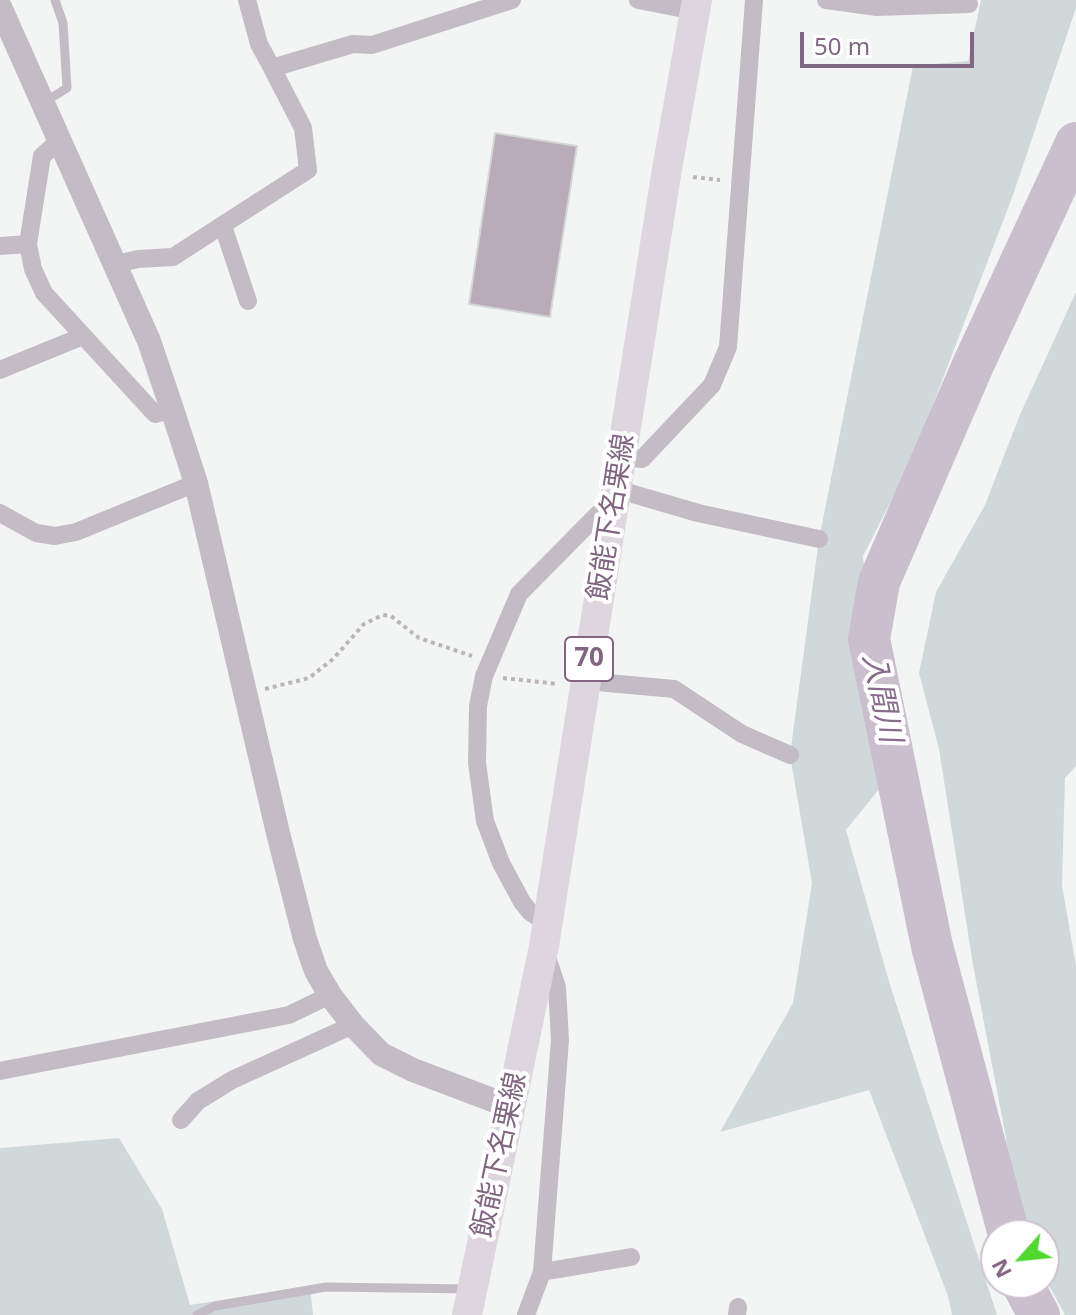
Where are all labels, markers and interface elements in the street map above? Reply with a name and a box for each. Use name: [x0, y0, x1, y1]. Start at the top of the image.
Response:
scale bar: [804, 16, 978, 66]
text: 50 m: [814, 29, 870, 62]
street label: 飯能下名栗線: [582, 431, 642, 603]
road number: 70: [565, 637, 613, 681]
water label: 入間川: [854, 650, 908, 746]
street label: 飯能下名栗線: [466, 1069, 534, 1241]
north arrow: [980, 1219, 1060, 1299]
text: N: [983, 1254, 1018, 1284]

